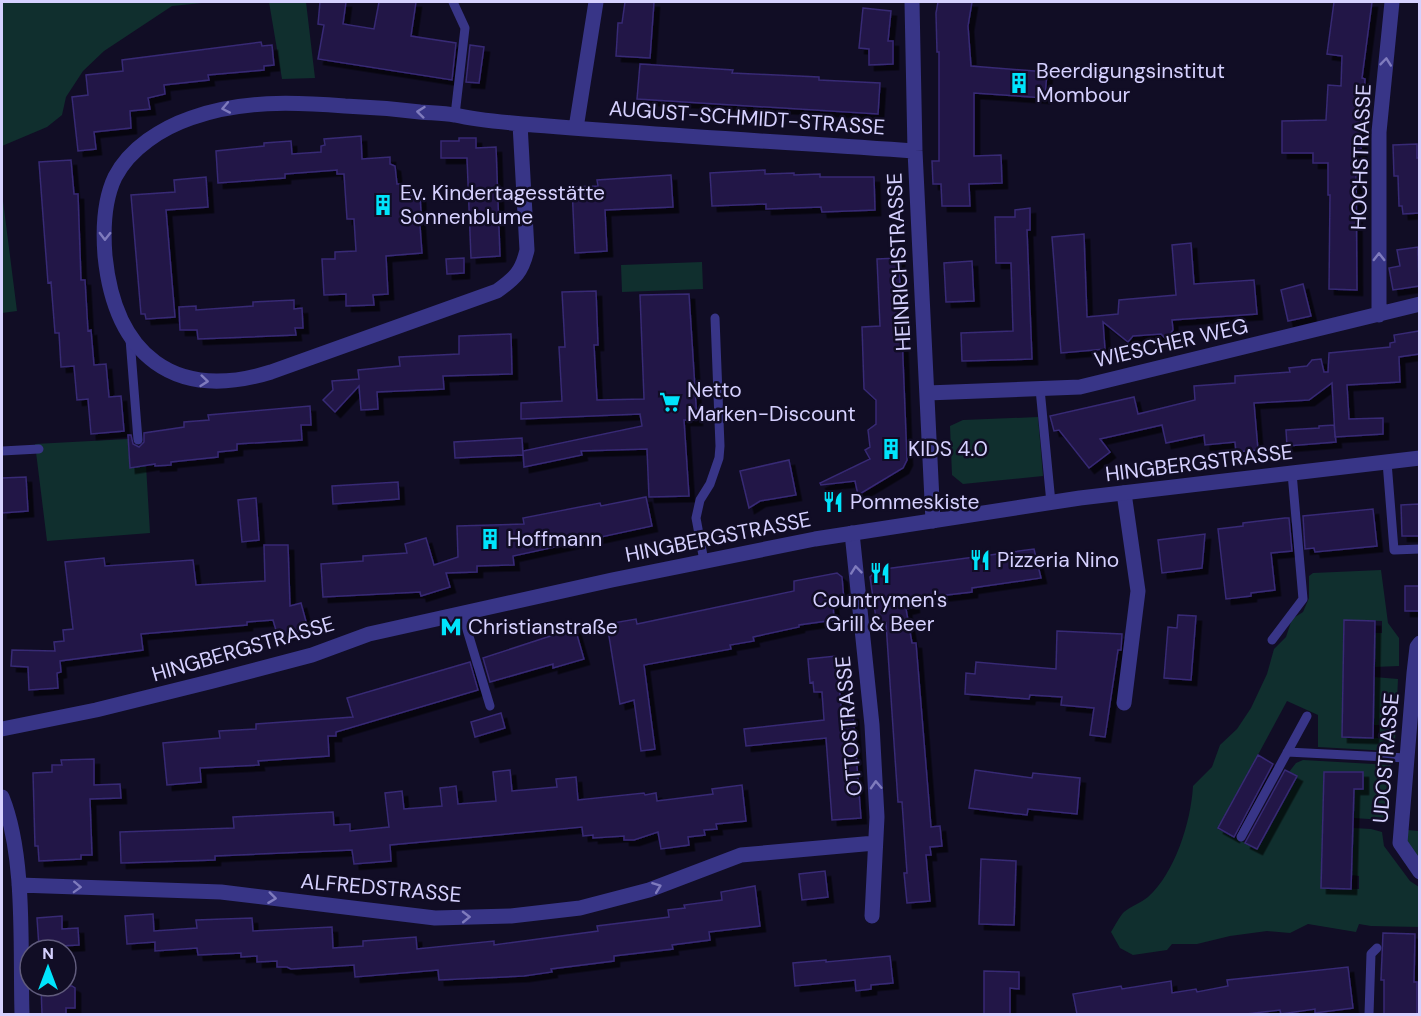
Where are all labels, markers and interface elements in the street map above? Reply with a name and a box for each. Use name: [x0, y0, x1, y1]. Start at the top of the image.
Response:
place label: Beerdigungsinstitut Mombour: [1036, 57, 1225, 109]
one-way arrow: [1379, 58, 1392, 67]
building icon: Beerdigungsinstitut Mombour: [1007, 71, 1031, 95]
street label: HOCHSTRASSE: [1344, 83, 1378, 231]
street label: AUGUST-SCHMIDT-STRASSE: [608, 94, 886, 142]
one-way arrow: [222, 101, 232, 114]
one-way arrow: [416, 106, 425, 119]
street label: HEINRICHSTRASSE: [880, 172, 918, 352]
place label: Ev. Kindertagesstätte Sonnenblume: [400, 179, 605, 231]
building icon: Ev. Kindertagesstätte Sonnenblume: [371, 193, 395, 217]
one-way arrow: [98, 231, 111, 240]
one-way arrow: [1373, 252, 1385, 261]
street label: WIESCHER WEG: [1092, 312, 1250, 374]
one-way arrow: [200, 374, 209, 387]
place label: Netto Marken-Discount: [687, 376, 856, 428]
supermarket icon: Netto Marken-Discount: [658, 390, 682, 414]
place label: KIDS 4.0: [908, 435, 988, 463]
building icon: KIDS 4.0: [879, 437, 903, 461]
street label: HINGBERGSTRASSE: [1104, 438, 1294, 488]
place label: Pommeskiste: [850, 488, 980, 516]
restaurant icon: Pommeskiste: [821, 490, 845, 514]
street label: HINGBERGSTRASSE: [623, 505, 813, 569]
place label: Hoffmann: [507, 525, 602, 553]
building icon: Hoffmann: [478, 527, 502, 551]
place label: Pizzeria Nino: [997, 546, 1119, 574]
restaurant icon: Pizzeria Nino: [968, 548, 992, 572]
restaurant icon: Countrymen's Grill & Beer: [868, 561, 892, 585]
one-way arrow: [850, 565, 863, 574]
place label: Countrymen's Grill & Beer: [813, 586, 947, 638]
street label: HINGBERGSTRASSE: [148, 610, 338, 688]
place label: Christianstraße: [468, 613, 618, 641]
metro station icon: Christianstraße: [439, 615, 463, 639]
street label: OTTOSTRASSE: [829, 655, 869, 797]
street label: UDOSTRASSE: [1366, 692, 1406, 824]
one-way arrow: [869, 780, 882, 789]
street label: ALFREDSTRASSE: [299, 867, 463, 909]
one-way arrow: [73, 881, 82, 894]
one-way arrow: [651, 882, 662, 894]
one-way arrow: [267, 891, 276, 904]
one-way arrow: [461, 911, 470, 923]
north arrow: [18, 938, 78, 998]
text: N: [42, 943, 54, 964]

